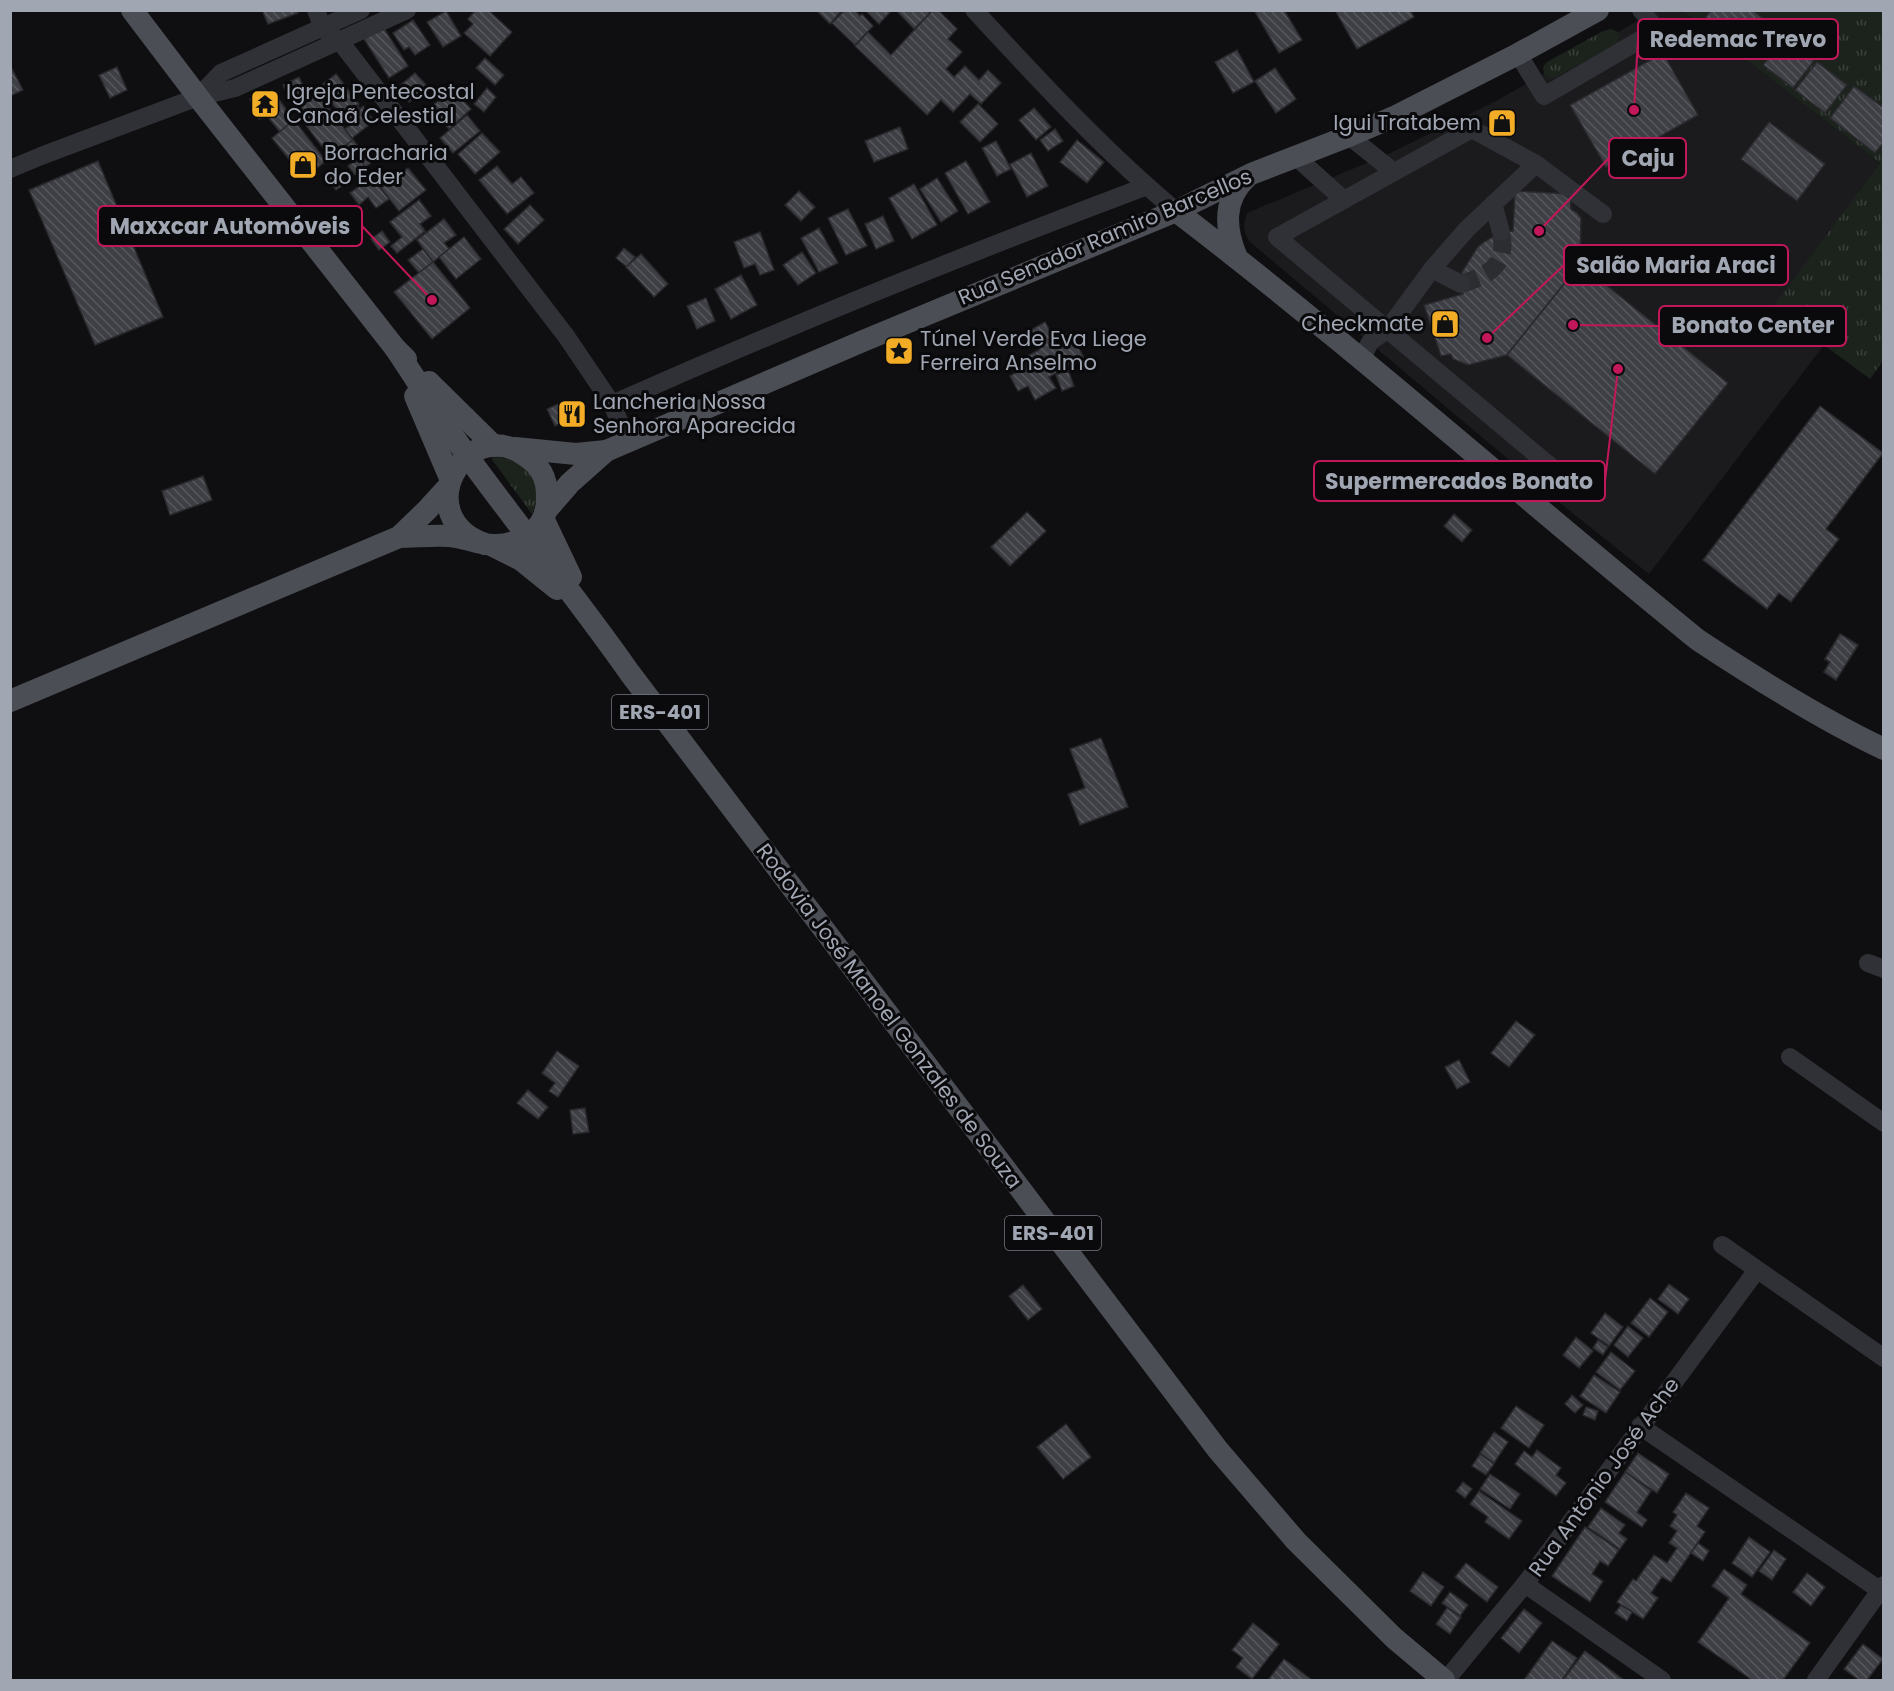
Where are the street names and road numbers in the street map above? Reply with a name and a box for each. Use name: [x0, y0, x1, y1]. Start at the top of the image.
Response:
street label: Rua Senador Ramiro Barcellos: [954, 161, 1256, 312]
road number: ERS-401: [612, 695, 708, 729]
street label: Rodovia José Manoel Gonzales de Souza: [750, 837, 1029, 1194]
road number: ERS-401: [1005, 1216, 1101, 1250]
street label: Rua Antônio José Ache: [1521, 1371, 1686, 1582]

